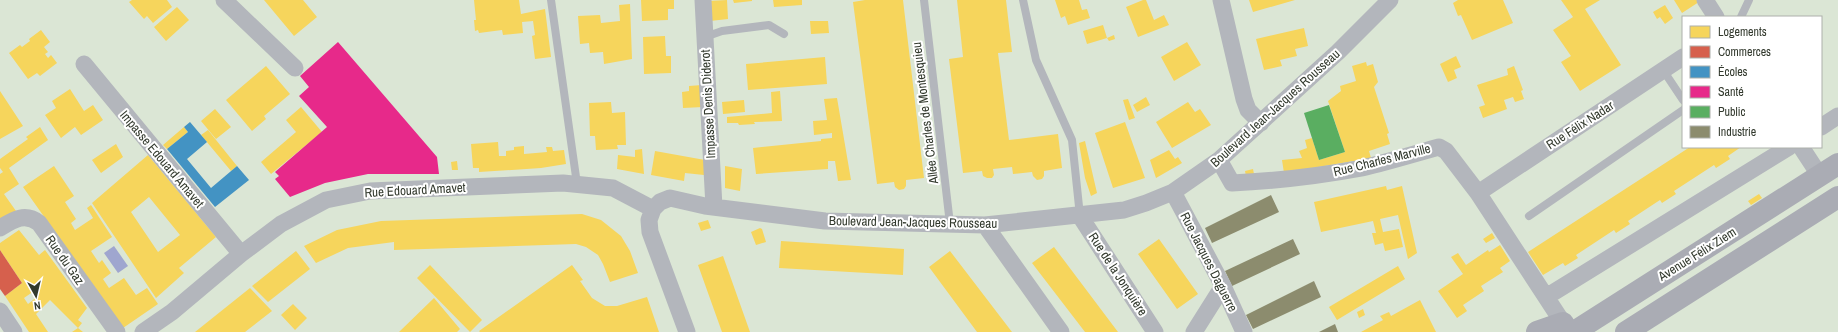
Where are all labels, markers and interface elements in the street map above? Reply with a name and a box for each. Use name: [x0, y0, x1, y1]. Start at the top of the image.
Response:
legend: [1682, 16, 1822, 148]
text: Logements: [1718, 24, 1767, 40]
street label: Allée Charles de Montesquieu: [908, 41, 942, 186]
text: Commerces: [1718, 44, 1771, 60]
street label: Boulevard Jean-Jacques Rousseau: [1207, 45, 1343, 171]
street label: Impasse Denis Diderot: [697, 49, 719, 159]
text: Écoles: [1718, 64, 1748, 80]
text: Santé: [1718, 84, 1744, 100]
street label: Rue Félix Nadar: [1543, 97, 1617, 153]
text: Public: [1718, 104, 1745, 120]
street label: Impasse Edouard Amavet: [116, 107, 208, 211]
text: Industrie: [1718, 124, 1756, 140]
street label: Rue Charles Marville: [1332, 140, 1432, 180]
street label: Rue Edouard Amavet: [364, 179, 466, 201]
street label: Rue Jacques Daguerre: [1177, 209, 1241, 315]
street label: Boulevard Jean-Jacques Rousseau: [829, 212, 997, 232]
street label: Avenue Félix Ziem: [1654, 223, 1739, 285]
street label: Rue de la Jonquière: [1085, 229, 1151, 319]
street label: Rue du Gaz: [42, 232, 88, 288]
north arrow: [16, 276, 56, 316]
text: N: [33, 299, 42, 313]

